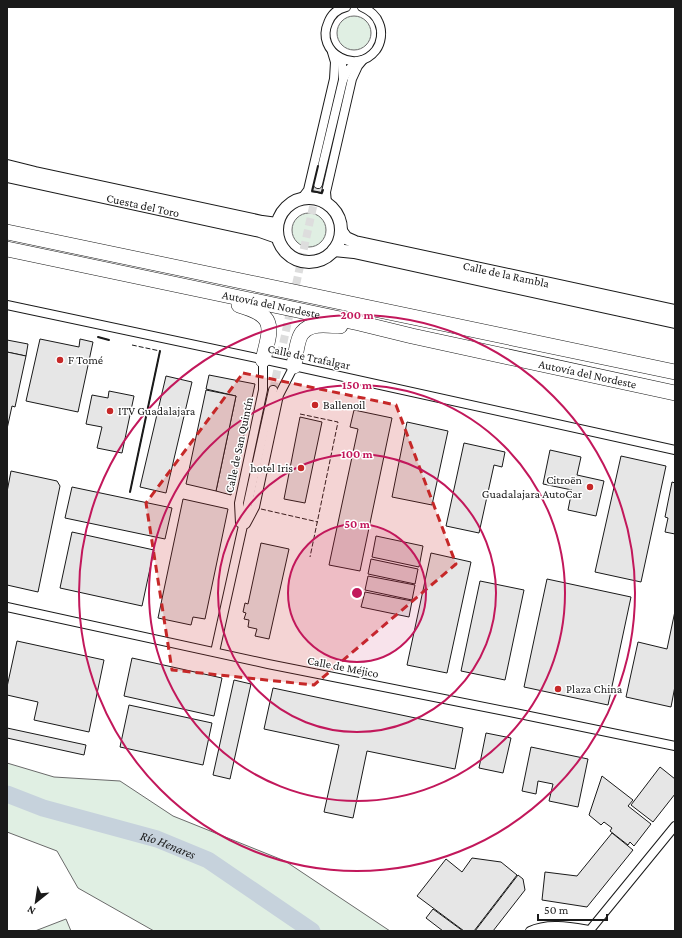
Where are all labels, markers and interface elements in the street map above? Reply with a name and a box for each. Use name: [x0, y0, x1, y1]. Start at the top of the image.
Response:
street label: Cuesta del Toro: [105, 191, 181, 220]
street label: Calle de la Rambla: [462, 258, 551, 291]
street label: Autovía del Nordeste: [221, 287, 321, 322]
text: 200 m: [340, 308, 374, 322]
street label: Calle de Trafalgar: [266, 341, 352, 373]
place label: F Tomé: [68, 353, 103, 367]
marker: F Tomé: [55, 355, 65, 365]
street label: Autovía del Nordeste: [537, 357, 638, 391]
text: 150 m: [342, 378, 373, 392]
street label: Calle de San Quintín: [222, 395, 256, 494]
place label: Ballenoil: [323, 398, 365, 412]
marker: Ballenoil: [310, 400, 320, 410]
place label: ITV Guadalajara: [118, 404, 196, 418]
marker: ITV Guadalajara: [105, 406, 115, 416]
text: 100 m: [341, 447, 374, 461]
place label: hotel Iris: [250, 461, 293, 475]
marker: hotel Iris: [296, 463, 306, 473]
place label: Citroën Guadalajara AutoCar: [482, 473, 583, 501]
marker: Citroën Guadalajara AutoCar: [585, 482, 595, 492]
text: 50 m: [344, 517, 371, 531]
centre of rings: [350, 586, 364, 600]
street label: Calle de Méjico: [306, 653, 380, 681]
place label: Plaza China: [566, 682, 623, 696]
marker: Plaza China: [553, 684, 563, 694]
water label: Río Henares: [139, 827, 198, 862]
north arrow: [16, 882, 56, 922]
scale bar: [538, 896, 607, 922]
text: N: [24, 903, 37, 918]
text: 50 m: [544, 903, 569, 917]

